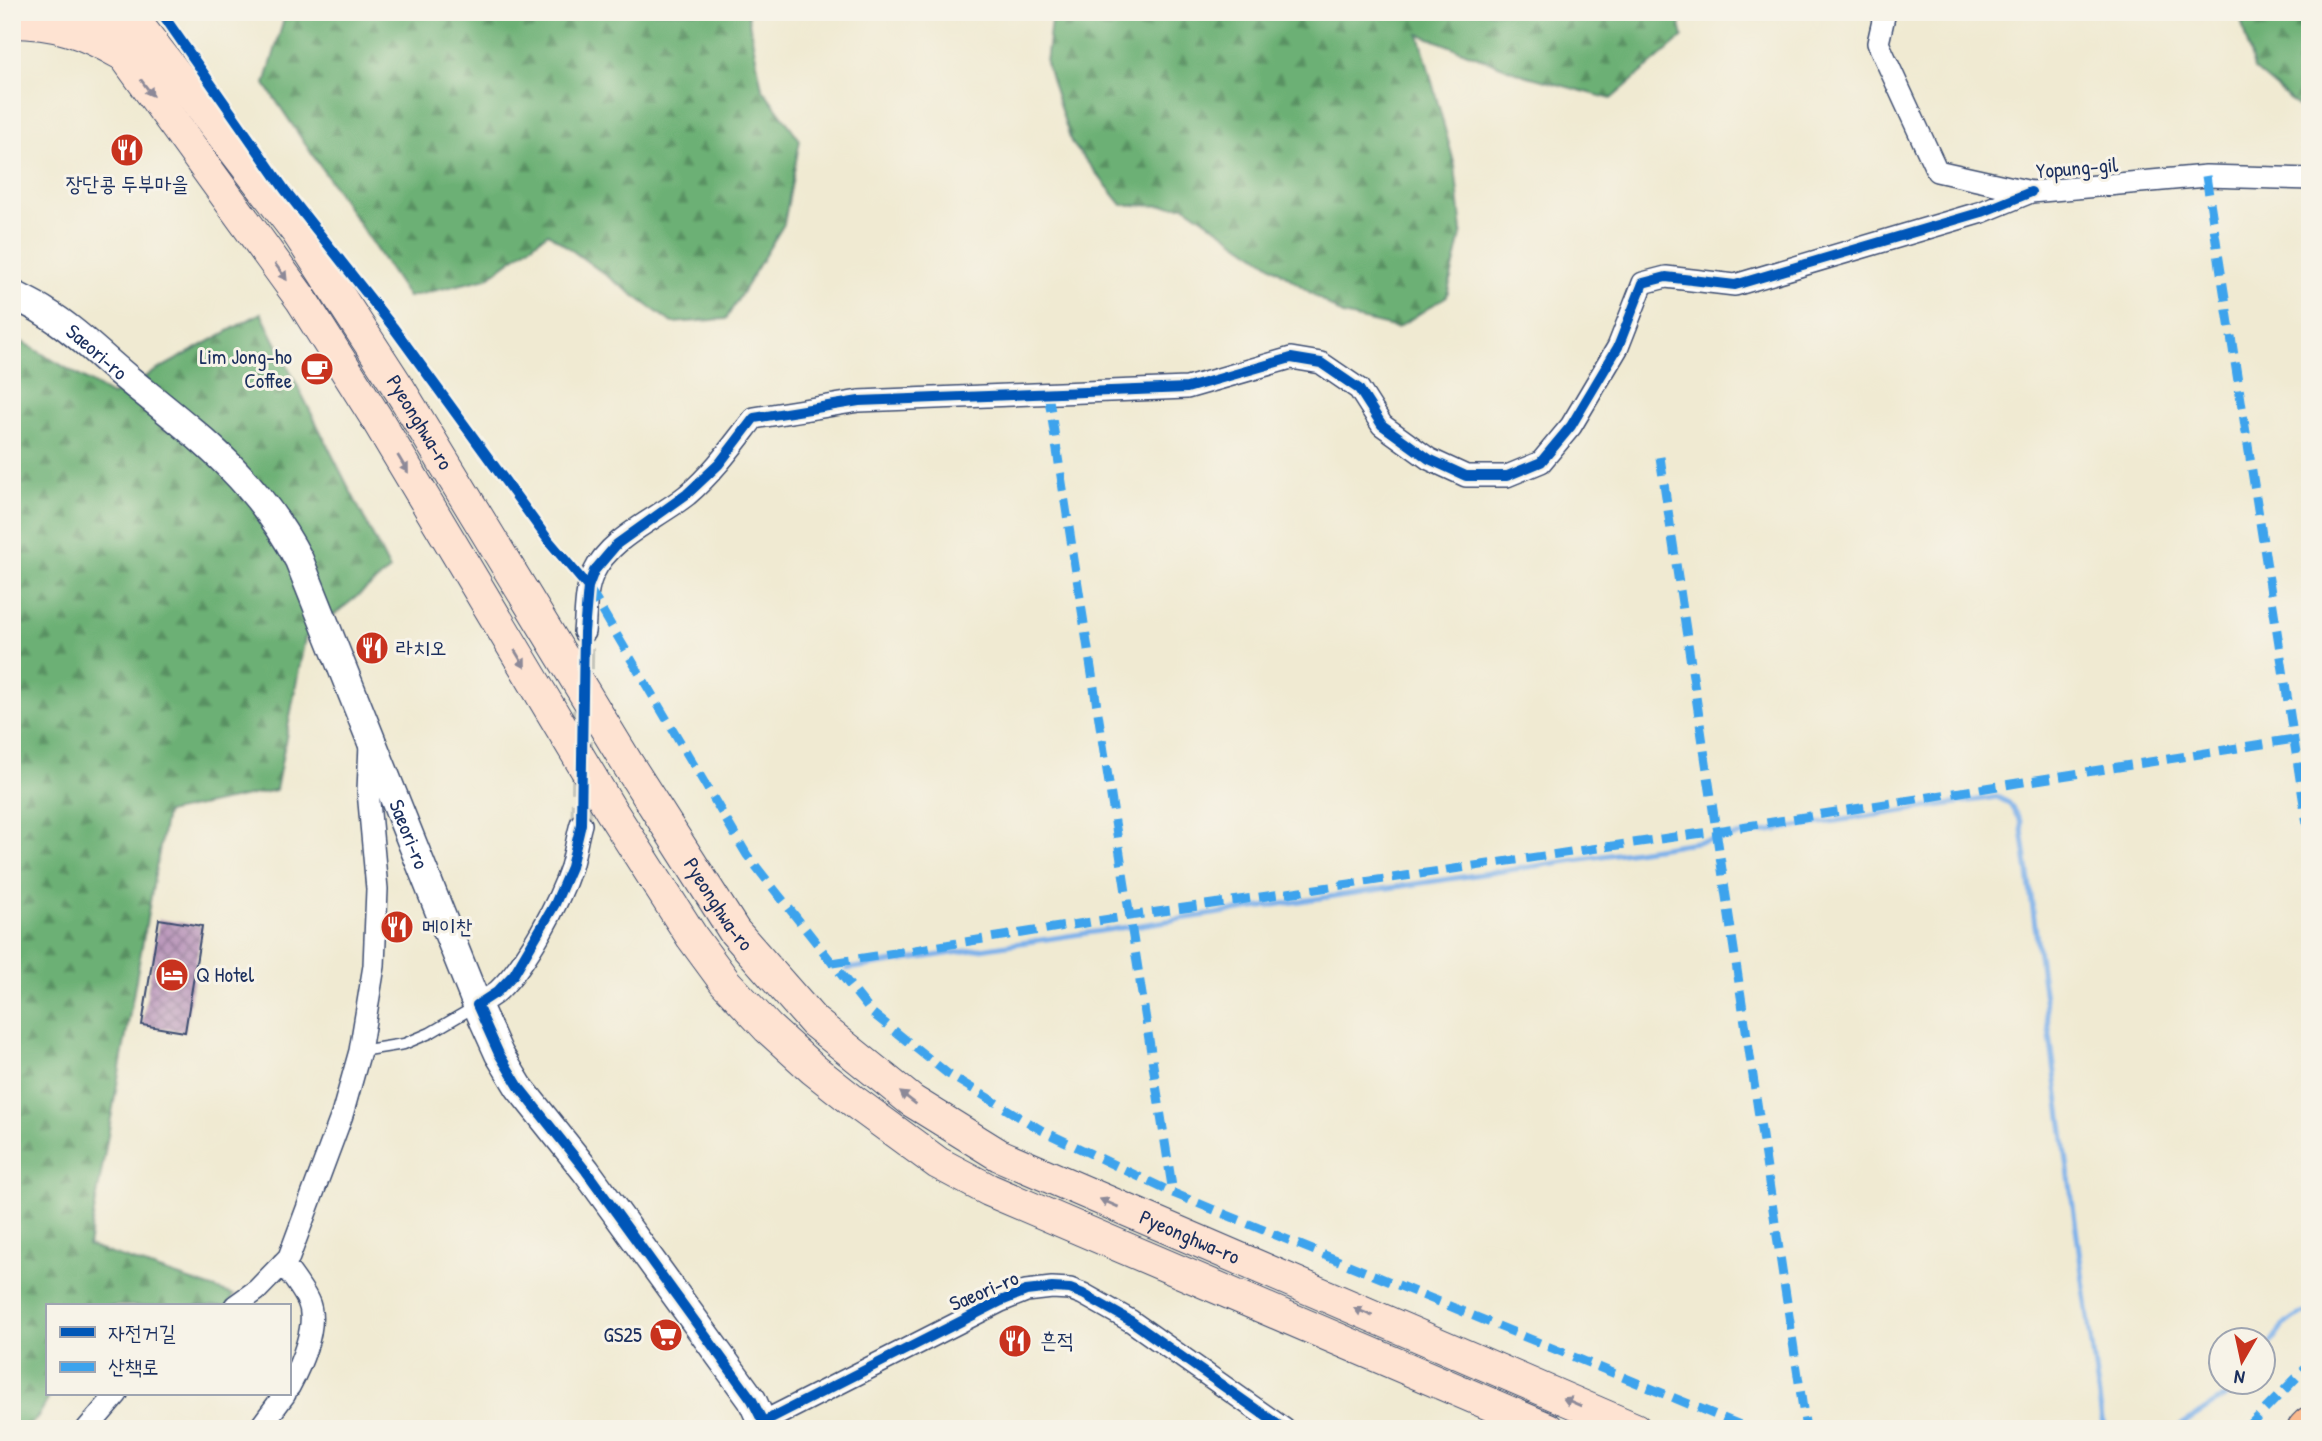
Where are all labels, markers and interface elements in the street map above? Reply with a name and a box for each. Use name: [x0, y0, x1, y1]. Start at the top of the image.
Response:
one-way arrow: [140, 79, 154, 97]
restaurant icon: 장단콩 두부마을: [108, 131, 146, 169]
street label: Yopung-gil: [2035, 149, 2120, 186]
place label: 장단콩 두부마을: [65, 169, 189, 198]
one-way arrow: [274, 262, 289, 280]
street label: Saeori-ro: [60, 317, 134, 386]
place label: Lim Jong-ho Coffee: [200, 342, 292, 395]
cafe icon: Lim Jong-ho Coffee: [298, 350, 336, 388]
street label: Pyeonghwa-ro: [380, 369, 460, 475]
one-way arrow: [397, 454, 409, 473]
restaurant icon: 라치오: [353, 629, 391, 667]
place label: 라치오: [396, 633, 447, 662]
one-way arrow: [513, 649, 526, 668]
street label: Saeori-ro: [382, 795, 436, 873]
street label: Pyeonghwa-ro: [677, 852, 760, 957]
restaurant icon: 메이찬: [378, 908, 416, 946]
place label: 메이찬: [422, 912, 473, 941]
hotel icon: Q Hotel: [153, 956, 191, 994]
place label: Q Hotel: [196, 960, 254, 989]
one-way arrow: [899, 1091, 917, 1105]
one-way arrow: [1099, 1197, 1119, 1209]
street label: Pyeonghwa-ro: [1135, 1202, 1245, 1271]
street label: Saeori-ro: [945, 1263, 1023, 1318]
legend: [46, 1304, 290, 1396]
one-way arrow: [1353, 1306, 1373, 1318]
supermarket icon: GS25: [647, 1316, 685, 1354]
text: 자전거길: [108, 1318, 176, 1347]
place label: GS25: [604, 1320, 642, 1349]
restaurant icon: 흔적: [996, 1322, 1034, 1360]
place label: 흔적: [1040, 1326, 1074, 1355]
north arrow: [2206, 1326, 2276, 1396]
text: 산책로: [108, 1352, 159, 1381]
text: N: [2232, 1364, 2246, 1391]
one-way arrow: [1562, 1396, 1582, 1408]

